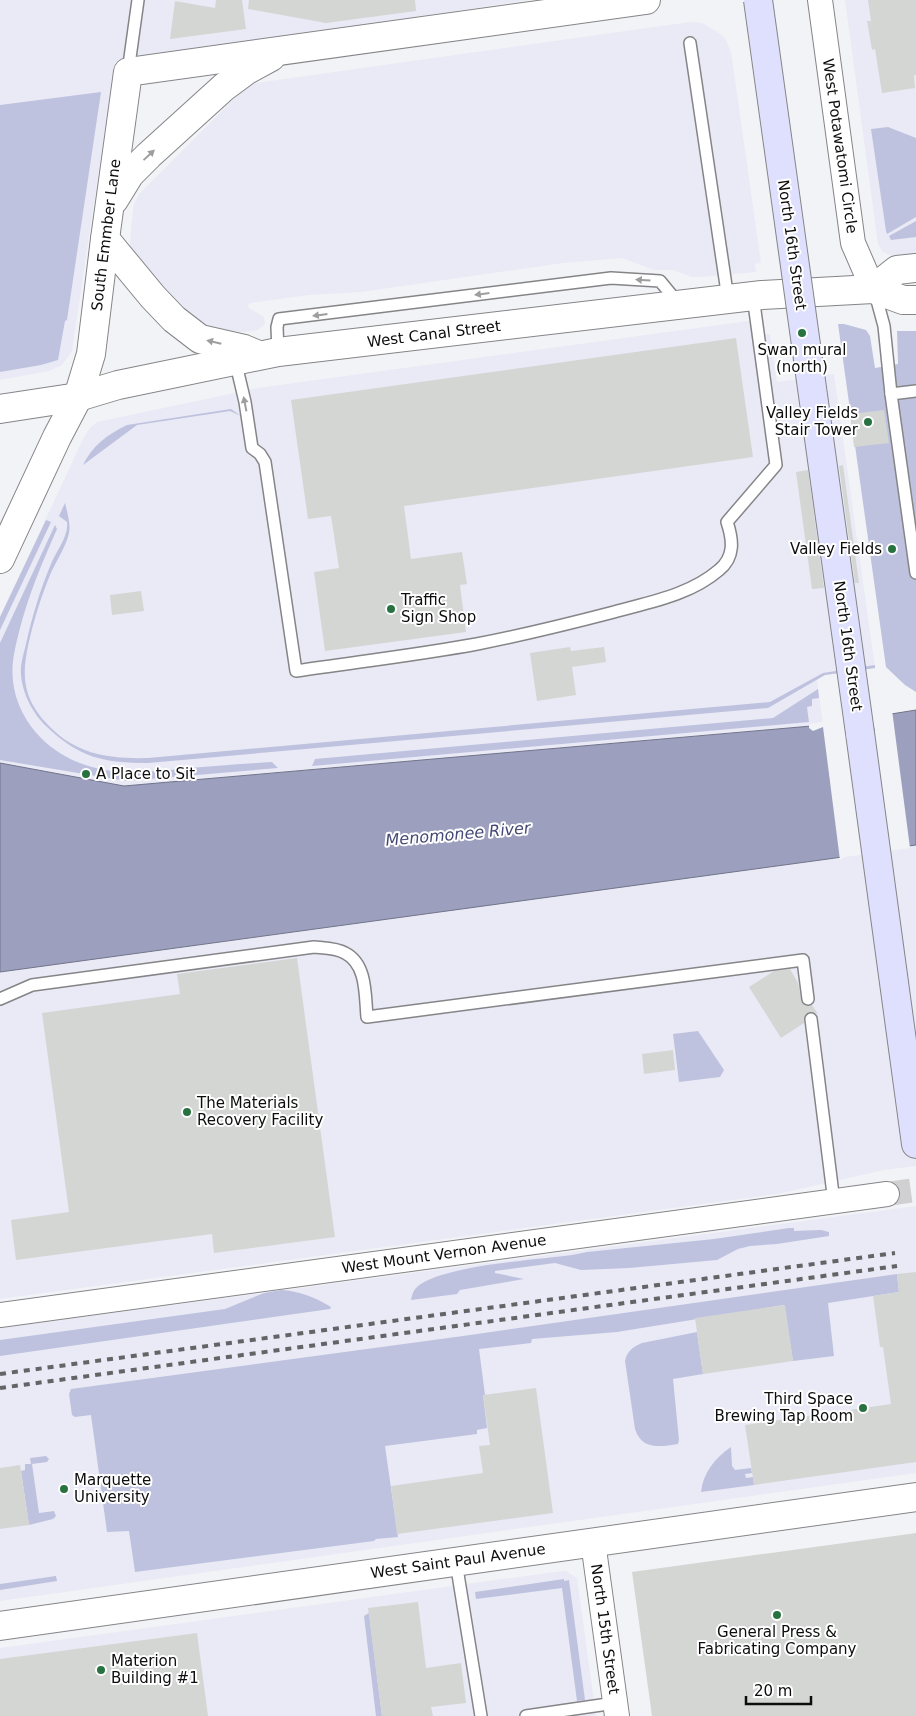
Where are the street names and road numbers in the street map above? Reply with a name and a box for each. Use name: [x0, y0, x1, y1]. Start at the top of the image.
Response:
street label: West Potawatomi Circle: [819, 57, 861, 235]
street label: South Emmber Lane: [88, 158, 124, 312]
street label: North 16th Street: [774, 179, 810, 311]
street label: West Canal Street: [366, 317, 502, 351]
street label: North 16th Street: [830, 580, 866, 712]
street label: West Mount Vernon Avenue: [341, 1231, 547, 1277]
street label: West Saint Paul Avenue: [369, 1540, 547, 1582]
street label: North 15th Street: [587, 1563, 623, 1695]

